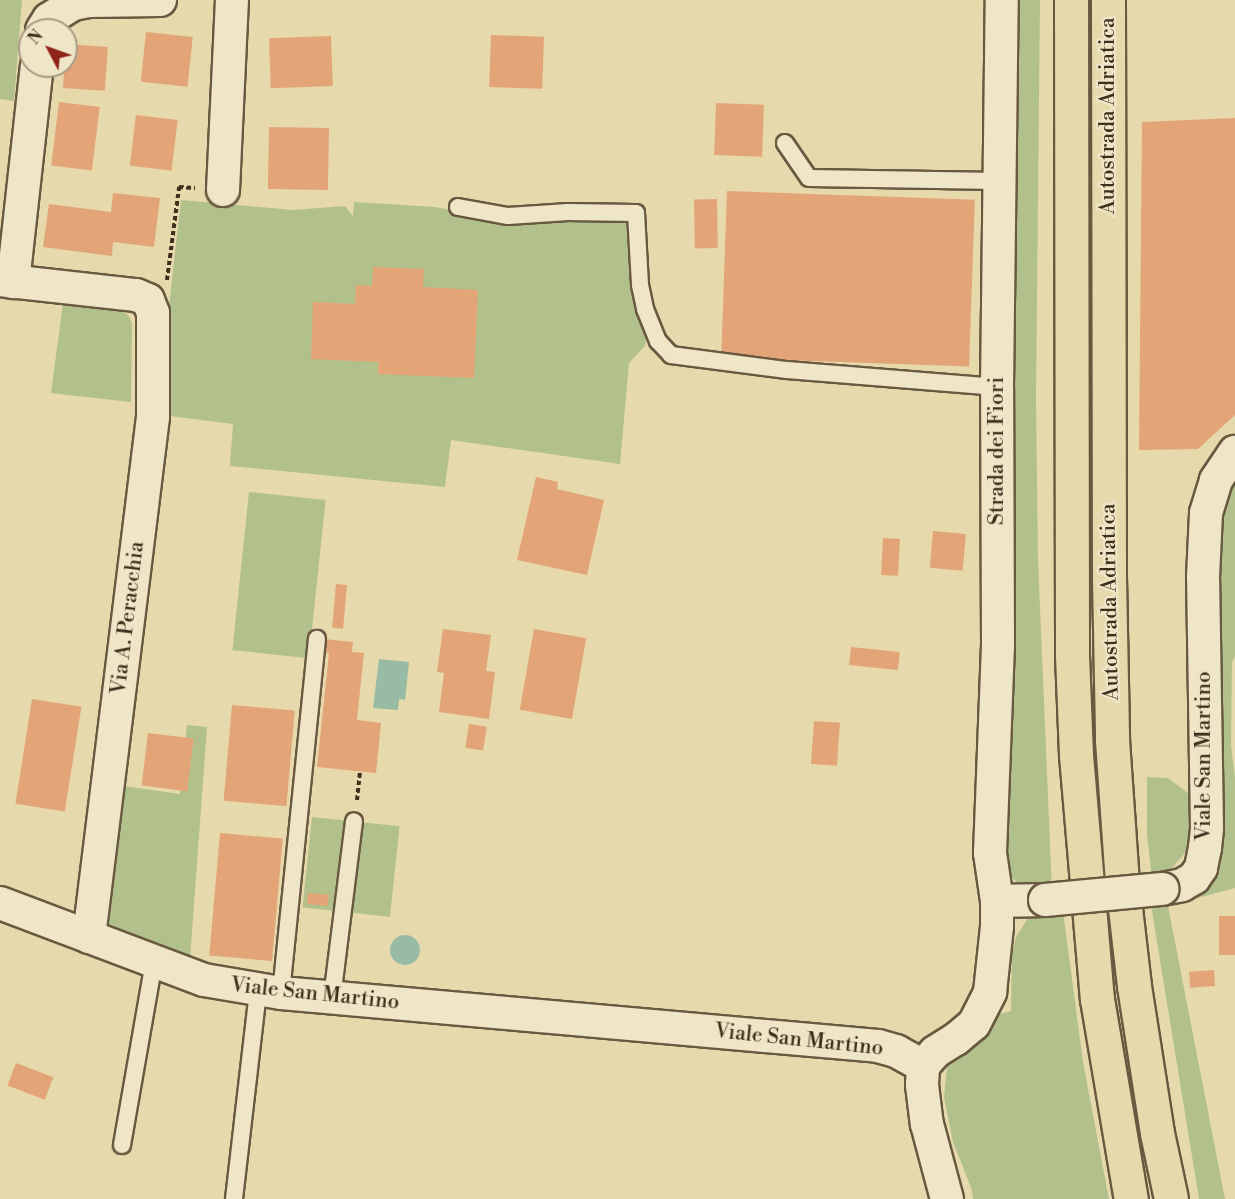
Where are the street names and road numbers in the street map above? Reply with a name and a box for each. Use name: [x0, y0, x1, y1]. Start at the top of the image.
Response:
street label: Autostrada Adriatica: [1095, 17, 1121, 215]
street label: Strada dei Fiori: [984, 377, 1010, 525]
street label: Autostrada Adriatica: [1096, 503, 1124, 701]
street label: Via A. Peracchia: [106, 540, 150, 696]
street label: Viale San Martino: [1191, 671, 1217, 841]
street label: Viale San Martino: [229, 973, 401, 1015]
street label: Viale San Martino: [713, 1019, 885, 1061]

